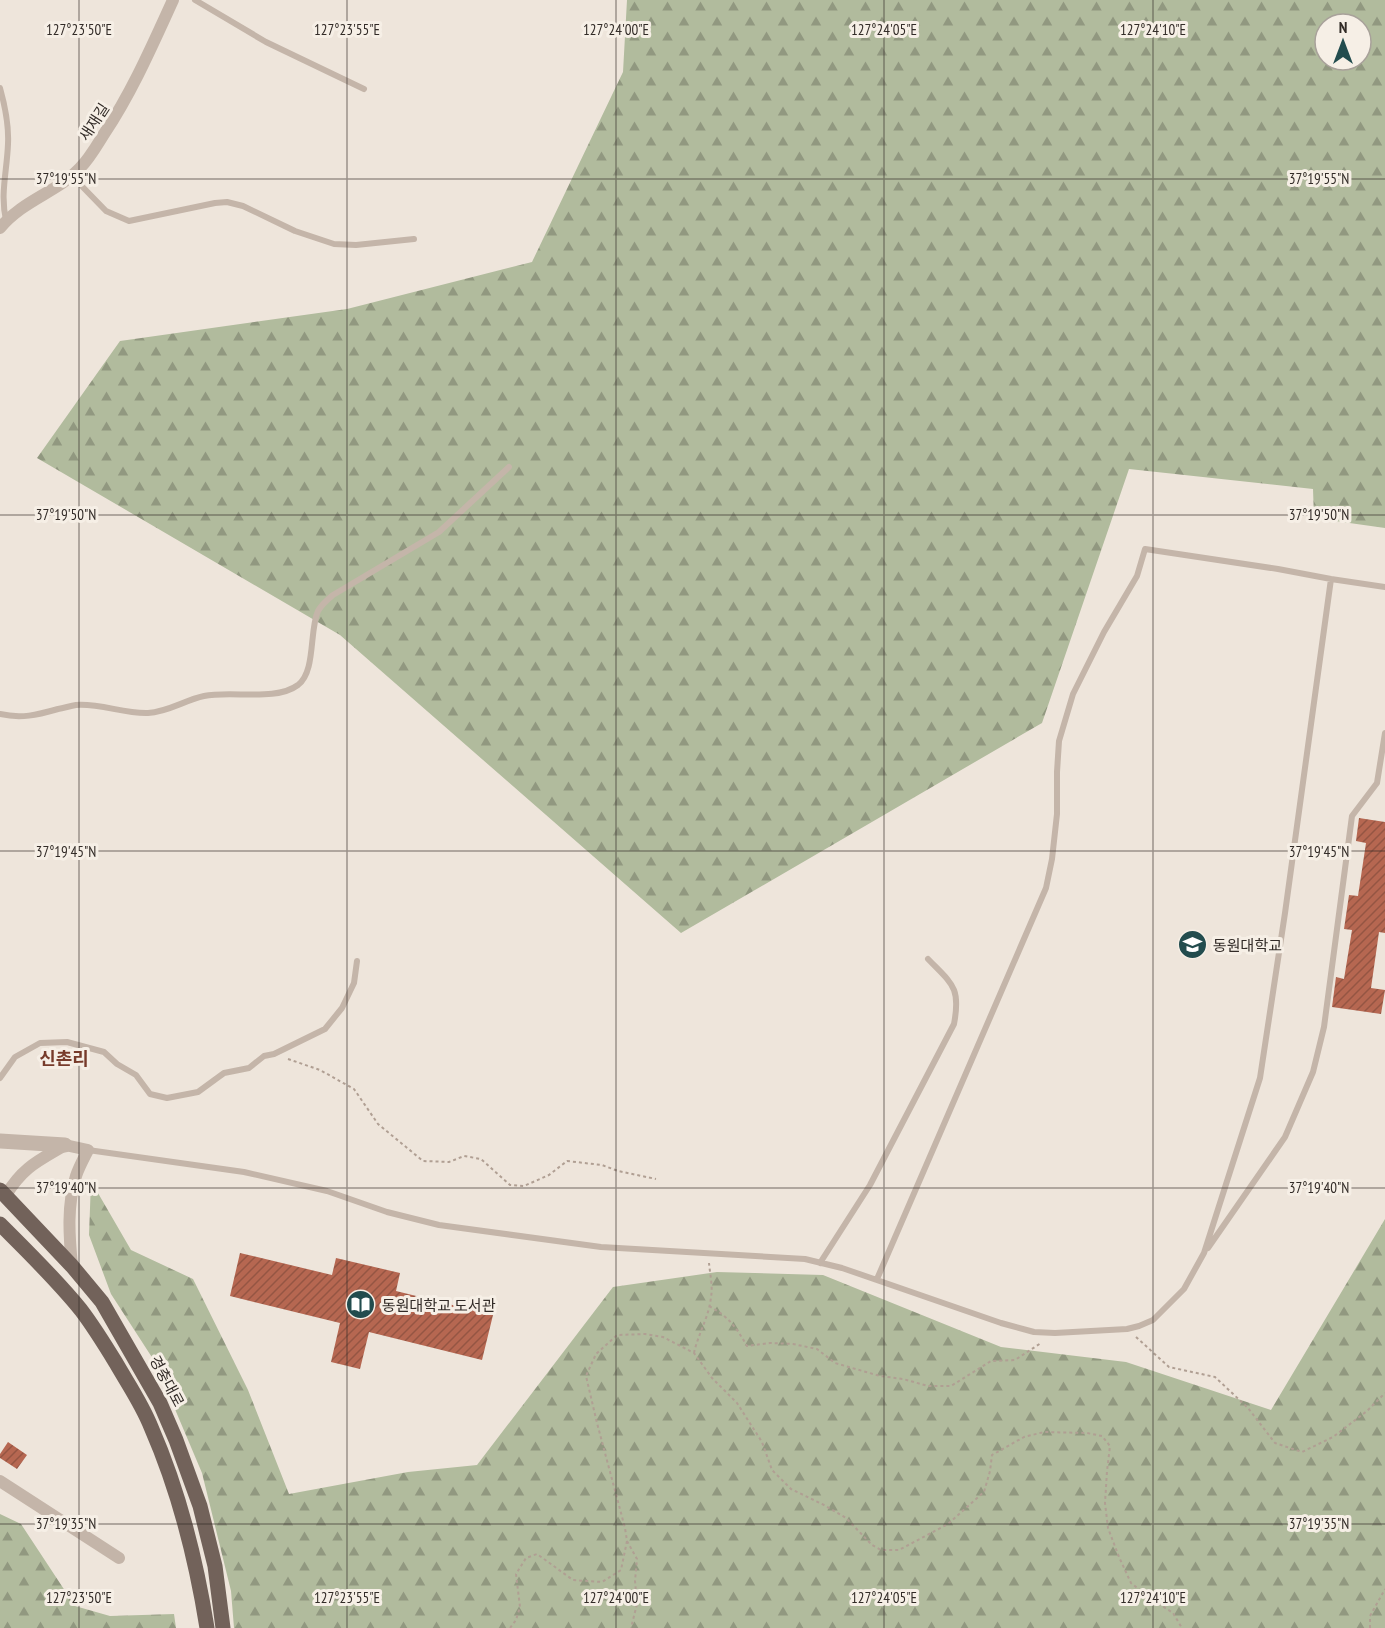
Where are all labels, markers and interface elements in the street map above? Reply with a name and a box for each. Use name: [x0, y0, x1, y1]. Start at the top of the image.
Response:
north arrow: [1313, 12, 1373, 72]
text: N: [1339, 17, 1347, 37]
text: 127°23'50"E: [46, 20, 112, 39]
text: 127°23'55"E: [314, 20, 380, 39]
text: 127°24'00"E: [583, 20, 649, 39]
text: 127°24'05"E: [851, 20, 917, 39]
text: 127°24'10"E: [1120, 20, 1186, 39]
street label: 새재길: [75, 99, 113, 145]
text: 37°19'55"N: [36, 169, 96, 188]
text: 37°19'55"N: [1289, 169, 1349, 188]
text: 37°19'50"N: [36, 505, 96, 524]
text: 37°19'50"N: [1289, 505, 1349, 524]
text: 37°19'45"N: [36, 842, 96, 861]
text: 37°19'45"N: [1289, 842, 1349, 861]
school or university icon: 동원대학교: [1176, 929, 1208, 961]
place label: 동원대학교: [1213, 936, 1282, 955]
district label: 신촌리: [39, 1047, 89, 1070]
text: 37°19'40"N: [36, 1178, 96, 1197]
text: 37°19'40"N: [1289, 1178, 1349, 1197]
library icon: 동원대학교 도서관: [345, 1289, 377, 1321]
place label: 동원대학교 도서관: [382, 1296, 496, 1315]
street label: 경충대로: [146, 1352, 188, 1410]
text: 37°19'35"N: [36, 1514, 96, 1533]
text: 37°19'35"N: [1289, 1514, 1349, 1533]
text: 127°23'50"E: [46, 1588, 112, 1607]
text: 127°23'55"E: [314, 1588, 380, 1607]
text: 127°24'00"E: [583, 1588, 649, 1607]
text: 127°24'05"E: [851, 1588, 917, 1607]
text: 127°24'10"E: [1120, 1588, 1186, 1607]

